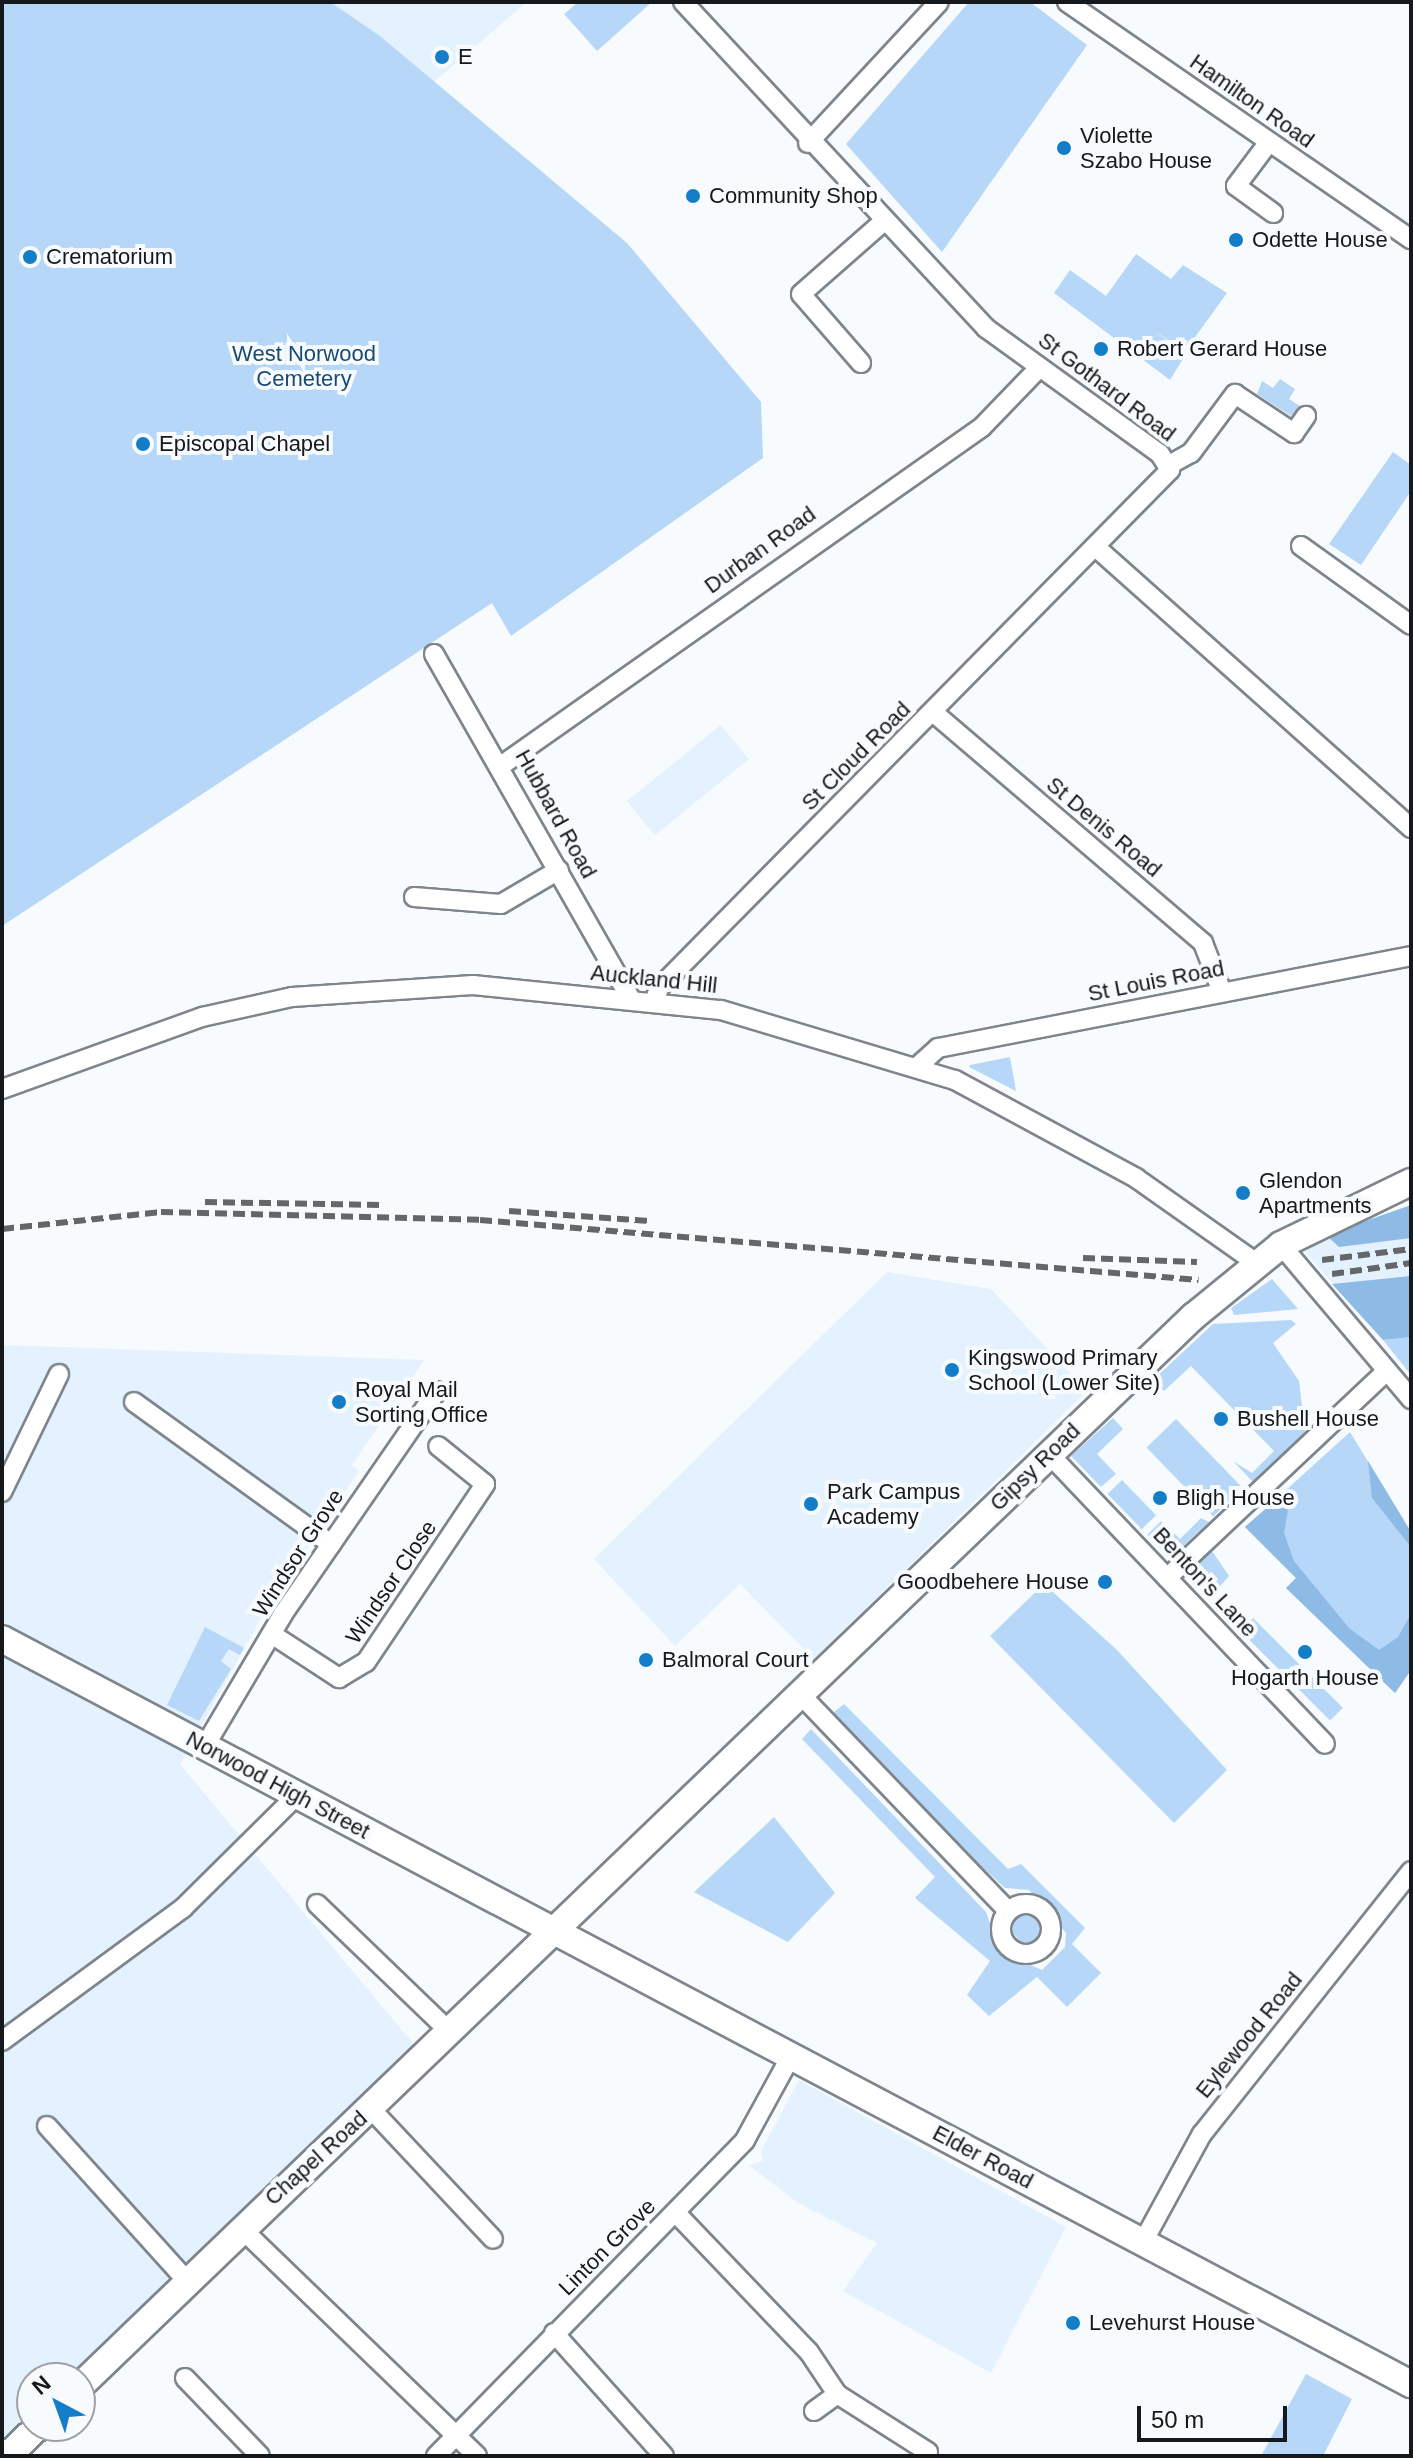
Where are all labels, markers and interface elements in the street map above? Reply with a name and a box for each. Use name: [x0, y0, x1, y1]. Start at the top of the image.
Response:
place label: E: [458, 44, 473, 70]
marker: E: [433, 48, 451, 66]
street label: Hamilton Road: [1185, 48, 1319, 154]
place label: Violette Szabo House: [1080, 122, 1212, 174]
marker: Violette Szabo House: [1055, 139, 1073, 157]
place label: Community Shop: [709, 183, 878, 209]
marker: Community Shop: [684, 187, 702, 205]
place label: Odette House: [1252, 227, 1388, 253]
marker: Odette House: [1227, 231, 1245, 249]
place label: Crematorium: [46, 244, 173, 270]
marker: Crematorium: [21, 248, 39, 266]
street label: St Gothard Road: [1033, 327, 1181, 447]
place label: Robert Gerard House: [1117, 336, 1327, 362]
park label: West Norwood Cemetery: [232, 340, 376, 392]
marker: Robert Gerard House: [1092, 340, 1110, 358]
place label: Episcopal Chapel: [159, 431, 330, 457]
marker: Episcopal Chapel: [134, 435, 152, 453]
street label: Durban Road: [699, 501, 821, 599]
street label: St Cloud Road: [796, 696, 916, 816]
street label: Hubbard Road: [510, 745, 602, 883]
street label: St Denis Road: [1041, 771, 1167, 883]
street label: St Louis Road: [1086, 955, 1226, 1007]
street label: Auckland Hill: [589, 959, 719, 999]
place label: Glendon Apartments: [1259, 1167, 1371, 1218]
marker: Glendon Apartments: [1234, 1184, 1252, 1202]
place label: Kingswood Primary School (Lower Site): [968, 1344, 1160, 1396]
marker: Kingswood Primary School (Lower Site): [943, 1361, 961, 1379]
place label: Royal Mail Sorting Office: [355, 1376, 488, 1428]
marker: Royal Mail Sorting Office: [330, 1393, 348, 1411]
place label: Bushell House: [1237, 1406, 1379, 1432]
marker: Bushell House: [1212, 1410, 1230, 1428]
street label: Gipsy Road: [984, 1418, 1086, 1516]
place label: Park Campus Academy: [827, 1478, 960, 1530]
street label: Windsor Grove: [247, 1484, 349, 1622]
place label: Bligh House: [1176, 1485, 1295, 1511]
marker: Bligh House: [1151, 1489, 1169, 1507]
marker: Park Campus Academy: [802, 1495, 820, 1513]
street label: Windsor Close: [340, 1515, 442, 1649]
street label: Benton's Lane: [1148, 1522, 1262, 1642]
place label: Goodbehere House: [897, 1569, 1089, 1595]
marker: Goodbehere House: [1096, 1573, 1114, 1591]
marker: Hogarth House: [1296, 1643, 1314, 1661]
place label: Balmoral Court: [662, 1647, 809, 1673]
marker: Balmoral Court: [637, 1651, 655, 1669]
place label: Hogarth House: [1231, 1665, 1379, 1691]
street label: Norwood High Street: [182, 1725, 374, 1845]
street label: Eylewood Road: [1190, 1967, 1308, 2103]
street label: Chapel Road: [259, 2105, 373, 2211]
street label: Elder Road: [928, 2120, 1038, 2194]
street label: Linton Grove: [553, 2193, 661, 2301]
place label: Levehurst House: [1089, 2310, 1255, 2336]
marker: Levehurst House: [1064, 2314, 1082, 2332]
north arrow: [16, 2362, 96, 2442]
text: N: [27, 2370, 55, 2400]
scale bar: [1141, 2390, 1291, 2440]
text: 50 m: [1151, 2406, 1204, 2433]

